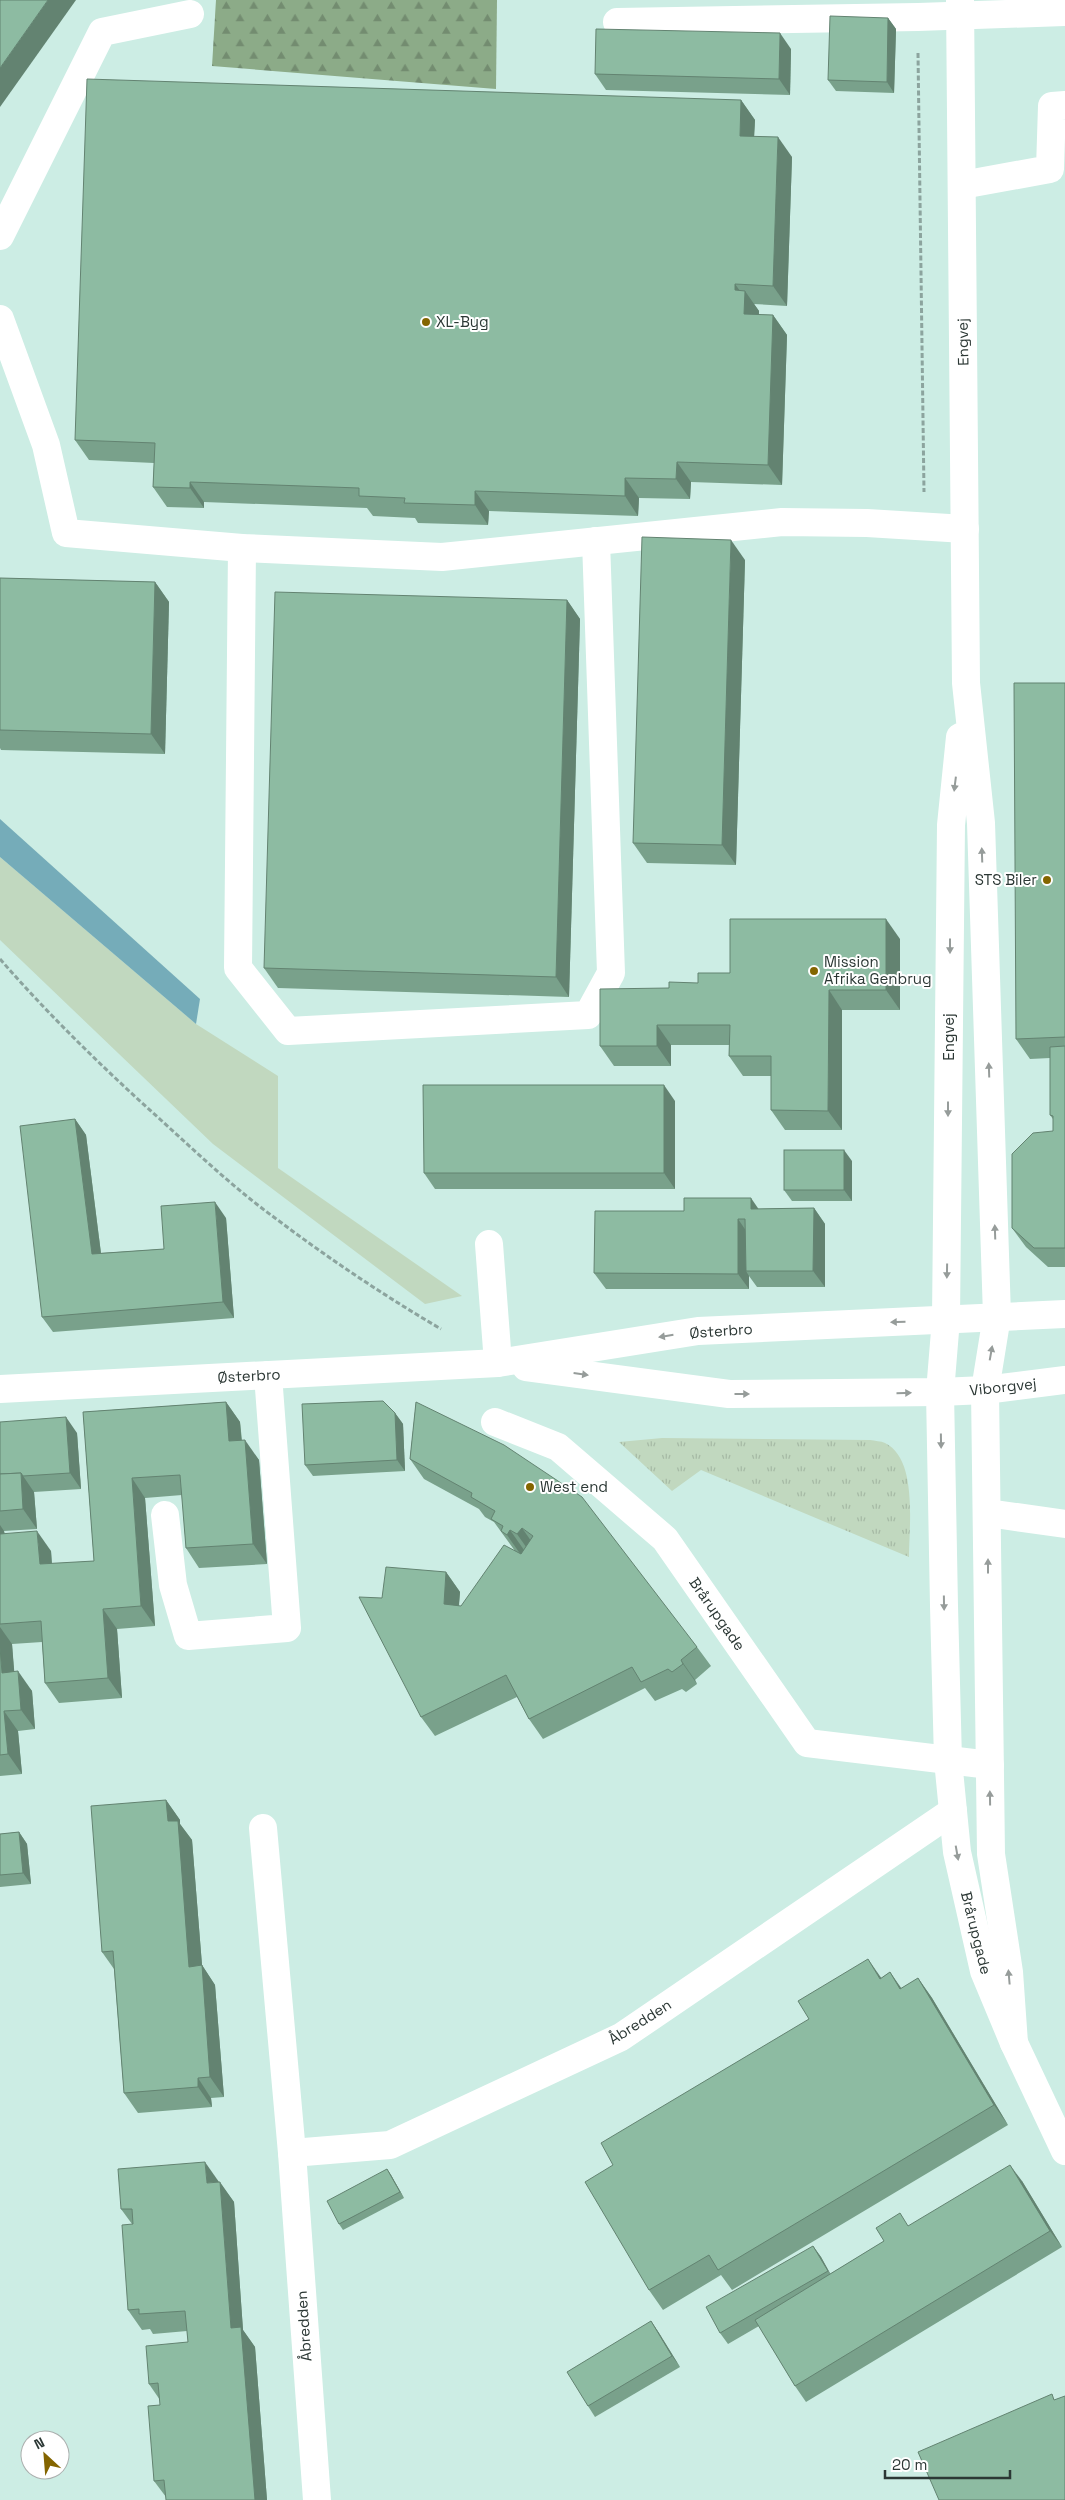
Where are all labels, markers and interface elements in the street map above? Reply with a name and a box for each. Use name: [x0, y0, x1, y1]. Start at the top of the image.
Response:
place label: XL-Byg: [436, 312, 489, 331]
marker: XL-Byg: [420, 316, 432, 328]
street label: Engvej: [953, 318, 972, 366]
one-way arrow: [951, 776, 959, 792]
one-way arrow: [978, 847, 986, 863]
place label: STS Biler: [975, 870, 1037, 889]
marker: STS Biler: [1041, 874, 1053, 886]
one-way arrow: [946, 938, 954, 954]
place label: Mission Afrika Genbrug: [824, 952, 932, 988]
marker: Mission Afrika Genbrug: [808, 965, 820, 977]
street label: Engvej: [939, 1013, 958, 1061]
one-way arrow: [985, 1062, 993, 1078]
one-way arrow: [944, 1101, 952, 1117]
one-way arrow: [990, 1224, 998, 1240]
one-way arrow: [943, 1263, 951, 1279]
one-way arrow: [889, 1318, 905, 1326]
street label: Østerbro: [689, 1319, 753, 1342]
one-way arrow: [657, 1333, 673, 1341]
one-way arrow: [988, 1345, 996, 1361]
street label: Østerbro: [217, 1364, 281, 1387]
one-way arrow: [573, 1370, 589, 1378]
street label: Viborgvej: [968, 1374, 1037, 1399]
one-way arrow: [897, 1388, 913, 1396]
one-way arrow: [734, 1390, 750, 1398]
one-way arrow: [937, 1433, 945, 1449]
place label: West end: [540, 1477, 608, 1496]
marker: West end: [524, 1481, 536, 1493]
one-way arrow: [984, 1557, 992, 1573]
street label: Brårupgade: [685, 1573, 750, 1654]
one-way arrow: [940, 1596, 948, 1612]
one-way arrow: [986, 1790, 994, 1806]
one-way arrow: [954, 1845, 962, 1861]
street label: Brårupgade: [957, 1889, 996, 1977]
one-way arrow: [1005, 1969, 1013, 1985]
street label: Åbredden: [605, 1995, 675, 2048]
street label: Åbredden: [292, 2290, 315, 2362]
north arrow: [20, 2430, 70, 2480]
text: N: [31, 2433, 47, 2453]
scale bar: [885, 2448, 1010, 2480]
text: 20 m: [892, 2455, 927, 2474]

